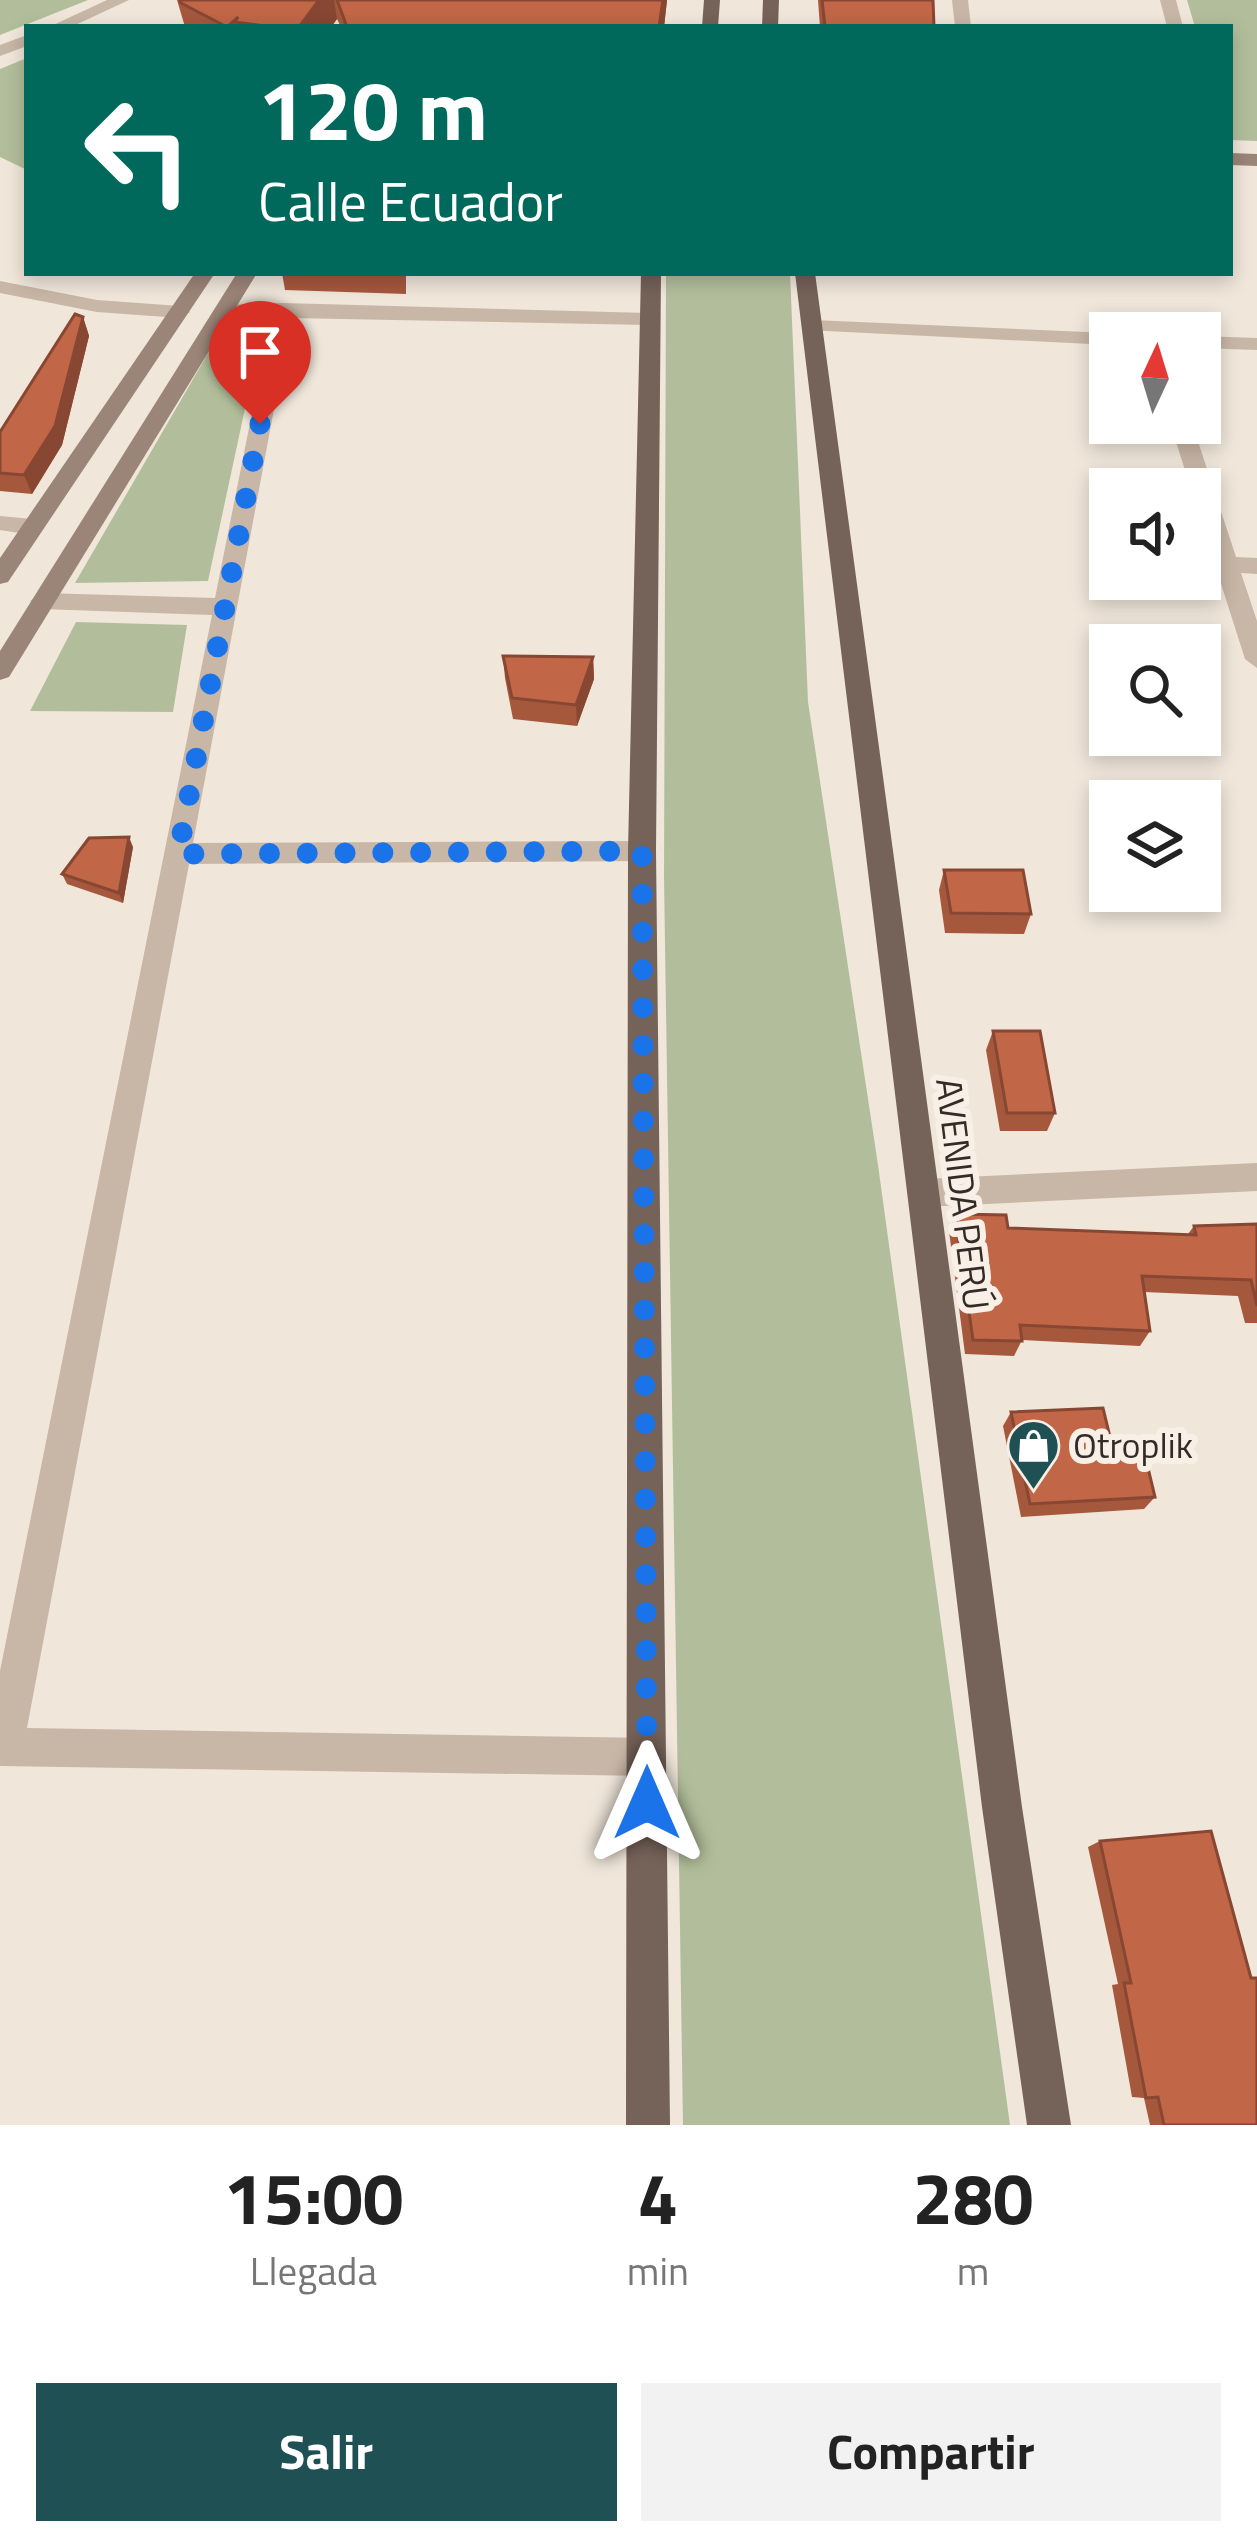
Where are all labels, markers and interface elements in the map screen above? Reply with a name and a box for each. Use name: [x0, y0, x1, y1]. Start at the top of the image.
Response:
text: 120 m: [258, 45, 488, 173]
icon: left: [60, 72, 216, 228]
text: Calle Ecuador: [258, 160, 563, 242]
pin: [209, 301, 311, 424]
north arrow: [1089, 312, 1221, 444]
map controls: [1089, 312, 1221, 912]
icon: arrive: [227, 319, 293, 385]
button: sound: [1089, 468, 1221, 600]
button: search: [1089, 624, 1221, 756]
button: layers: [1089, 780, 1221, 912]
street label: AVENIDA PERÚ: [922, 1075, 1005, 1313]
shop icon: Otroplik: [1006, 1417, 1062, 1491]
place label: Otroplik: [1073, 1417, 1193, 1472]
position arrow: [584, 1740, 710, 1866]
text: 15:00: [224, 2142, 403, 2252]
text: 4: [638, 2142, 678, 2252]
text: 280: [912, 2142, 1033, 2252]
text: Llegada: [250, 2241, 377, 2300]
text: min: [627, 2241, 689, 2300]
text: m: [957, 2241, 989, 2300]
button: Salir: [36, 2383, 617, 2521]
button: Compartir: [641, 2383, 1221, 2521]

